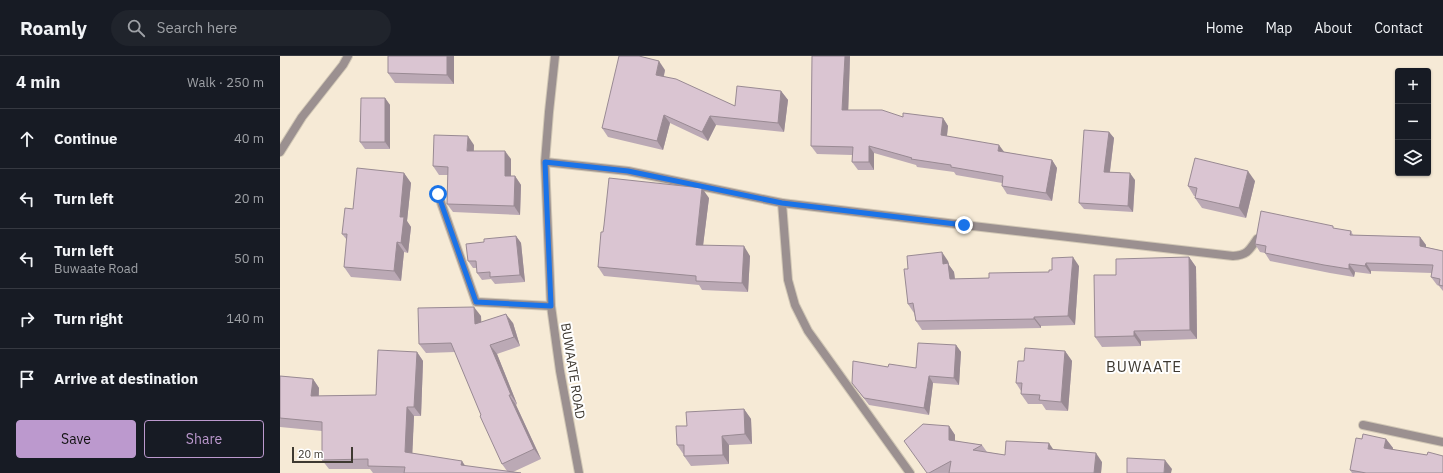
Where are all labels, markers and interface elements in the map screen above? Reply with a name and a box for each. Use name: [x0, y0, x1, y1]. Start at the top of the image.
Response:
search box: [111, 10, 391, 46]
text: Roamly: [20, 16, 87, 40]
icon: search: [125, 17, 147, 39]
text: Search here: [157, 18, 237, 37]
text: Home: [1206, 19, 1243, 37]
text: Map: [1265, 19, 1292, 37]
text: About: [1314, 19, 1352, 37]
text: Contact: [1374, 19, 1423, 37]
map controls: [1395, 68, 1431, 176]
button: +: [1395, 68, 1431, 104]
text: 4 min: [16, 71, 60, 93]
text: Walk · 250 m: [187, 74, 264, 91]
button: −: [1395, 104, 1431, 140]
icon: ahead: [16, 128, 38, 150]
text: Continue: [54, 129, 118, 148]
text: 40 m: [234, 130, 264, 147]
button: layers: [1395, 140, 1431, 176]
route start: [429, 185, 447, 203]
icon: left: [16, 188, 38, 210]
text: Turn left: [54, 189, 114, 208]
text: 20 m: [234, 190, 264, 207]
route end: [955, 216, 973, 234]
text: Turn left: [54, 241, 114, 260]
icon: left: [16, 248, 38, 270]
text: 50 m: [234, 250, 264, 267]
text: Buwaate Road: [54, 260, 138, 277]
icon: right: [16, 308, 38, 330]
text: Turn right: [54, 309, 123, 328]
text: 140 m: [226, 310, 264, 327]
street label: BUWAATE ROAD: [557, 322, 589, 420]
district label: BUWAATE: [1106, 357, 1182, 376]
icon: arrive: [16, 368, 38, 390]
text: Arrive at destination: [54, 369, 198, 388]
button: Save: [16, 420, 136, 458]
button: Share: [144, 420, 264, 458]
scale bar: [292, 445, 353, 464]
text: 20 m: [298, 447, 323, 461]

